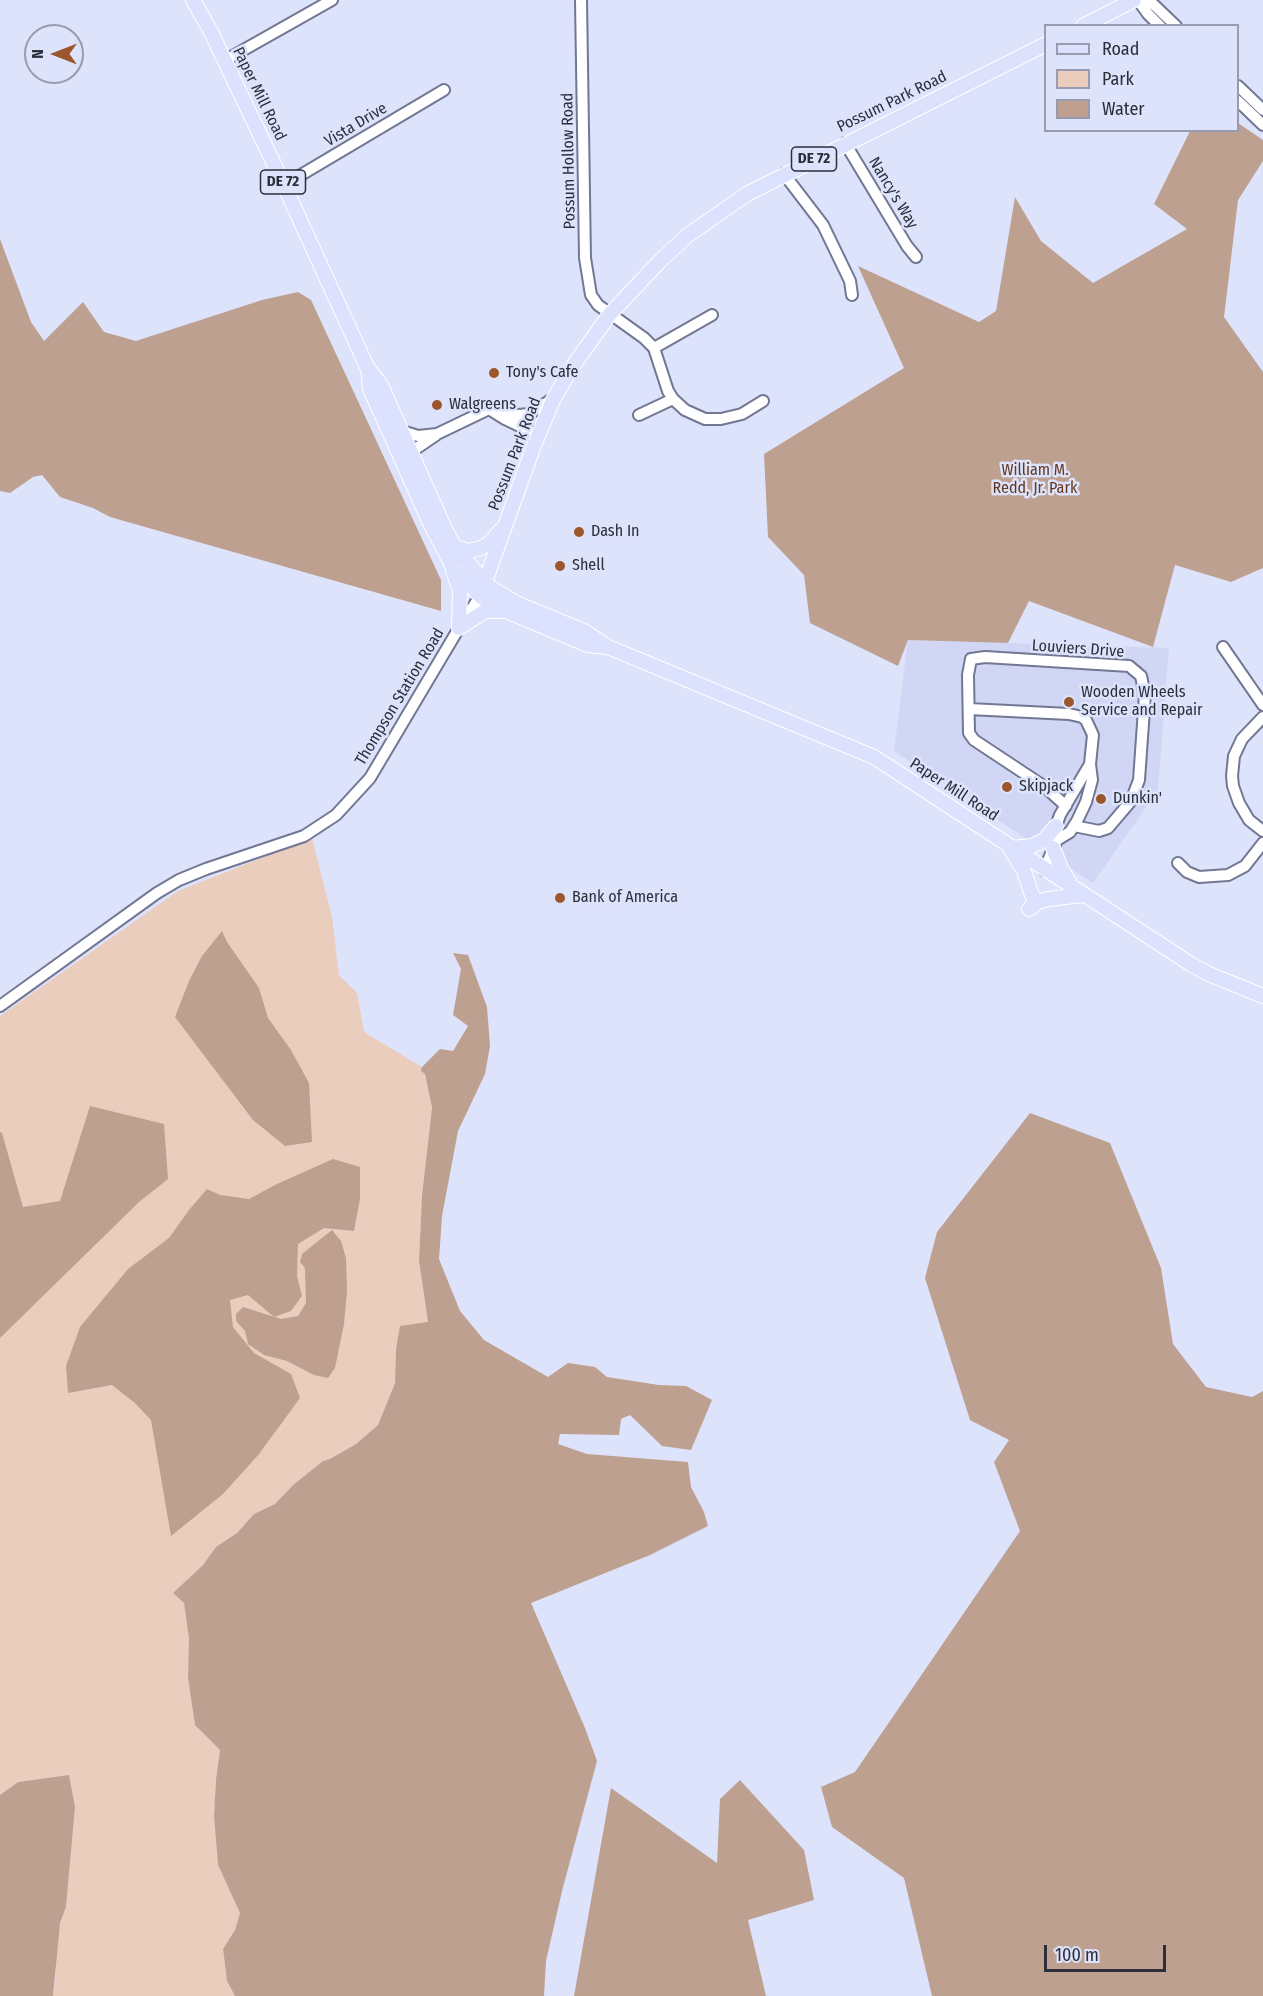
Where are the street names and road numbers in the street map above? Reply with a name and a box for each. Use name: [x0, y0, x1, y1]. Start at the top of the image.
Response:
street label: Paper Mill Road: [228, 44, 290, 144]
street label: Possum Park Road: [834, 67, 950, 137]
street label: Possum Hollow Road: [558, 93, 580, 229]
street label: Vista Drive: [321, 99, 391, 151]
road number: DE 72: [792, 147, 836, 171]
street label: Nancy's Way: [864, 154, 922, 232]
road number: DE 72: [260, 170, 306, 194]
street label: Possum Park Road: [485, 395, 545, 513]
street label: Thompson Station Road: [351, 625, 449, 769]
street label: Louviers Drive: [1031, 636, 1125, 662]
street label: Paper Mill Road: [906, 754, 1002, 826]

